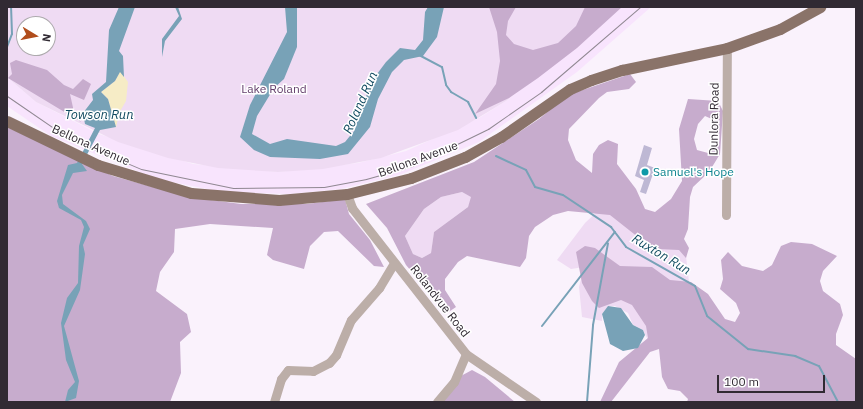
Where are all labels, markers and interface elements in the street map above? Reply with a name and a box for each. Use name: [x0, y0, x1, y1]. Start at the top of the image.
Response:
north arrow: [16, 16, 56, 56]
text: N: [39, 33, 54, 43]
water label: Roland Run: [340, 69, 382, 137]
park label: Lake Roland: [241, 82, 307, 96]
street label: Dunlora Road: [706, 82, 722, 156]
water label: Towson Run: [64, 107, 134, 123]
street label: Bellona Avenue: [50, 121, 132, 169]
street label: Bellona Avenue: [376, 138, 460, 180]
place label: Samuel's Hope: [653, 165, 734, 179]
marker: Samuel's Hope: [640, 167, 650, 177]
water label: Ruxton Run: [629, 231, 693, 279]
street label: Rolandvue Road: [407, 262, 473, 340]
scale bar: [719, 367, 827, 393]
text: 100 m: [724, 374, 759, 389]

